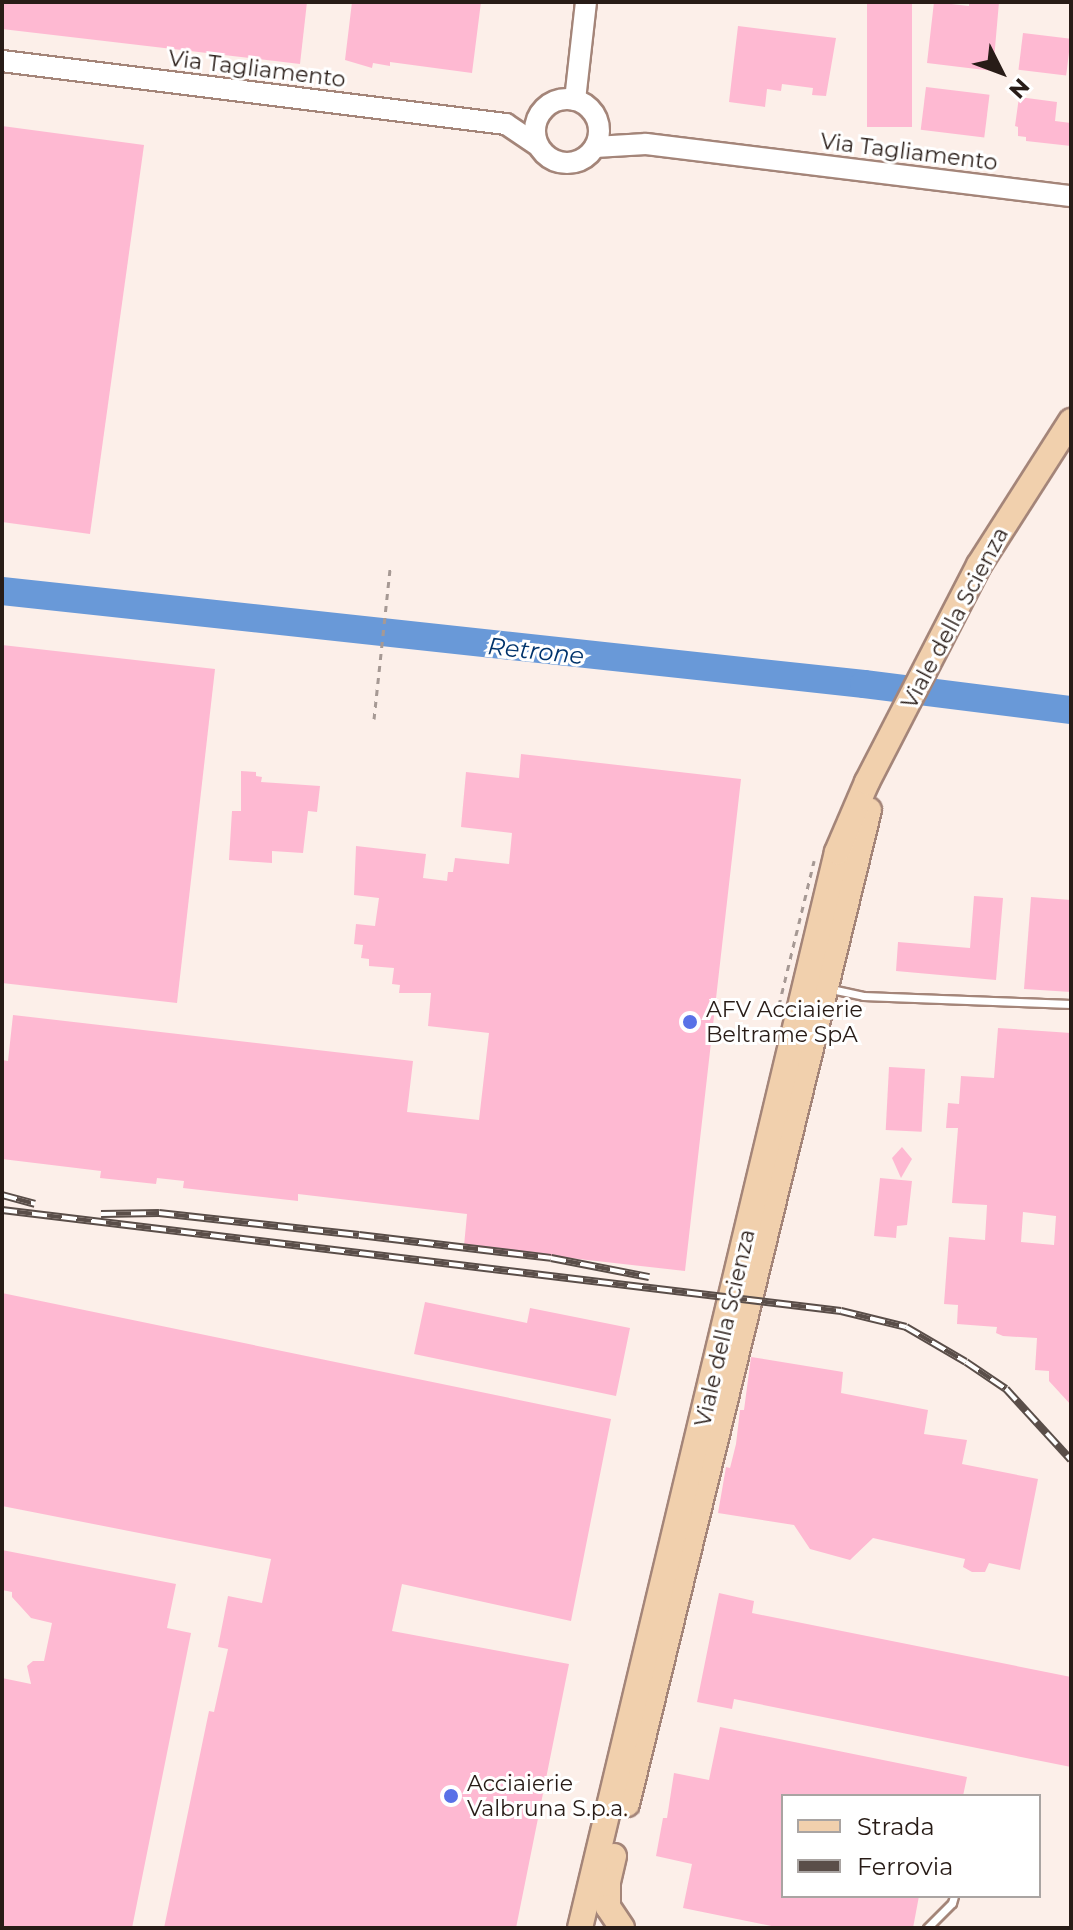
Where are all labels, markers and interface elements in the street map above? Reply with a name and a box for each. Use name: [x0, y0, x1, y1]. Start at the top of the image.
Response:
north arrow: [961, 32, 1041, 112]
street label: Via Tagliamento: [167, 45, 347, 93]
text: N: [1003, 73, 1035, 104]
street label: Via Tagliamento: [819, 128, 999, 176]
street label: Viale della Scienza: [896, 523, 1014, 713]
water label: Retrone: [486, 632, 586, 670]
place label: AFV Acciaierie Beltrame SpA: [706, 996, 863, 1048]
marker: AFV Acciaierie Beltrame SpA: [681, 1013, 699, 1031]
street label: Viale della Scienza: [689, 1227, 761, 1429]
place label: Acciaierie Valbruna S.p.a.: [467, 1770, 628, 1822]
marker: Acciaierie Valbruna S.p.a.: [442, 1787, 460, 1805]
legend: [781, 1794, 1041, 1898]
text: Strada: [857, 1812, 935, 1841]
text: Ferrovia: [857, 1852, 953, 1881]

